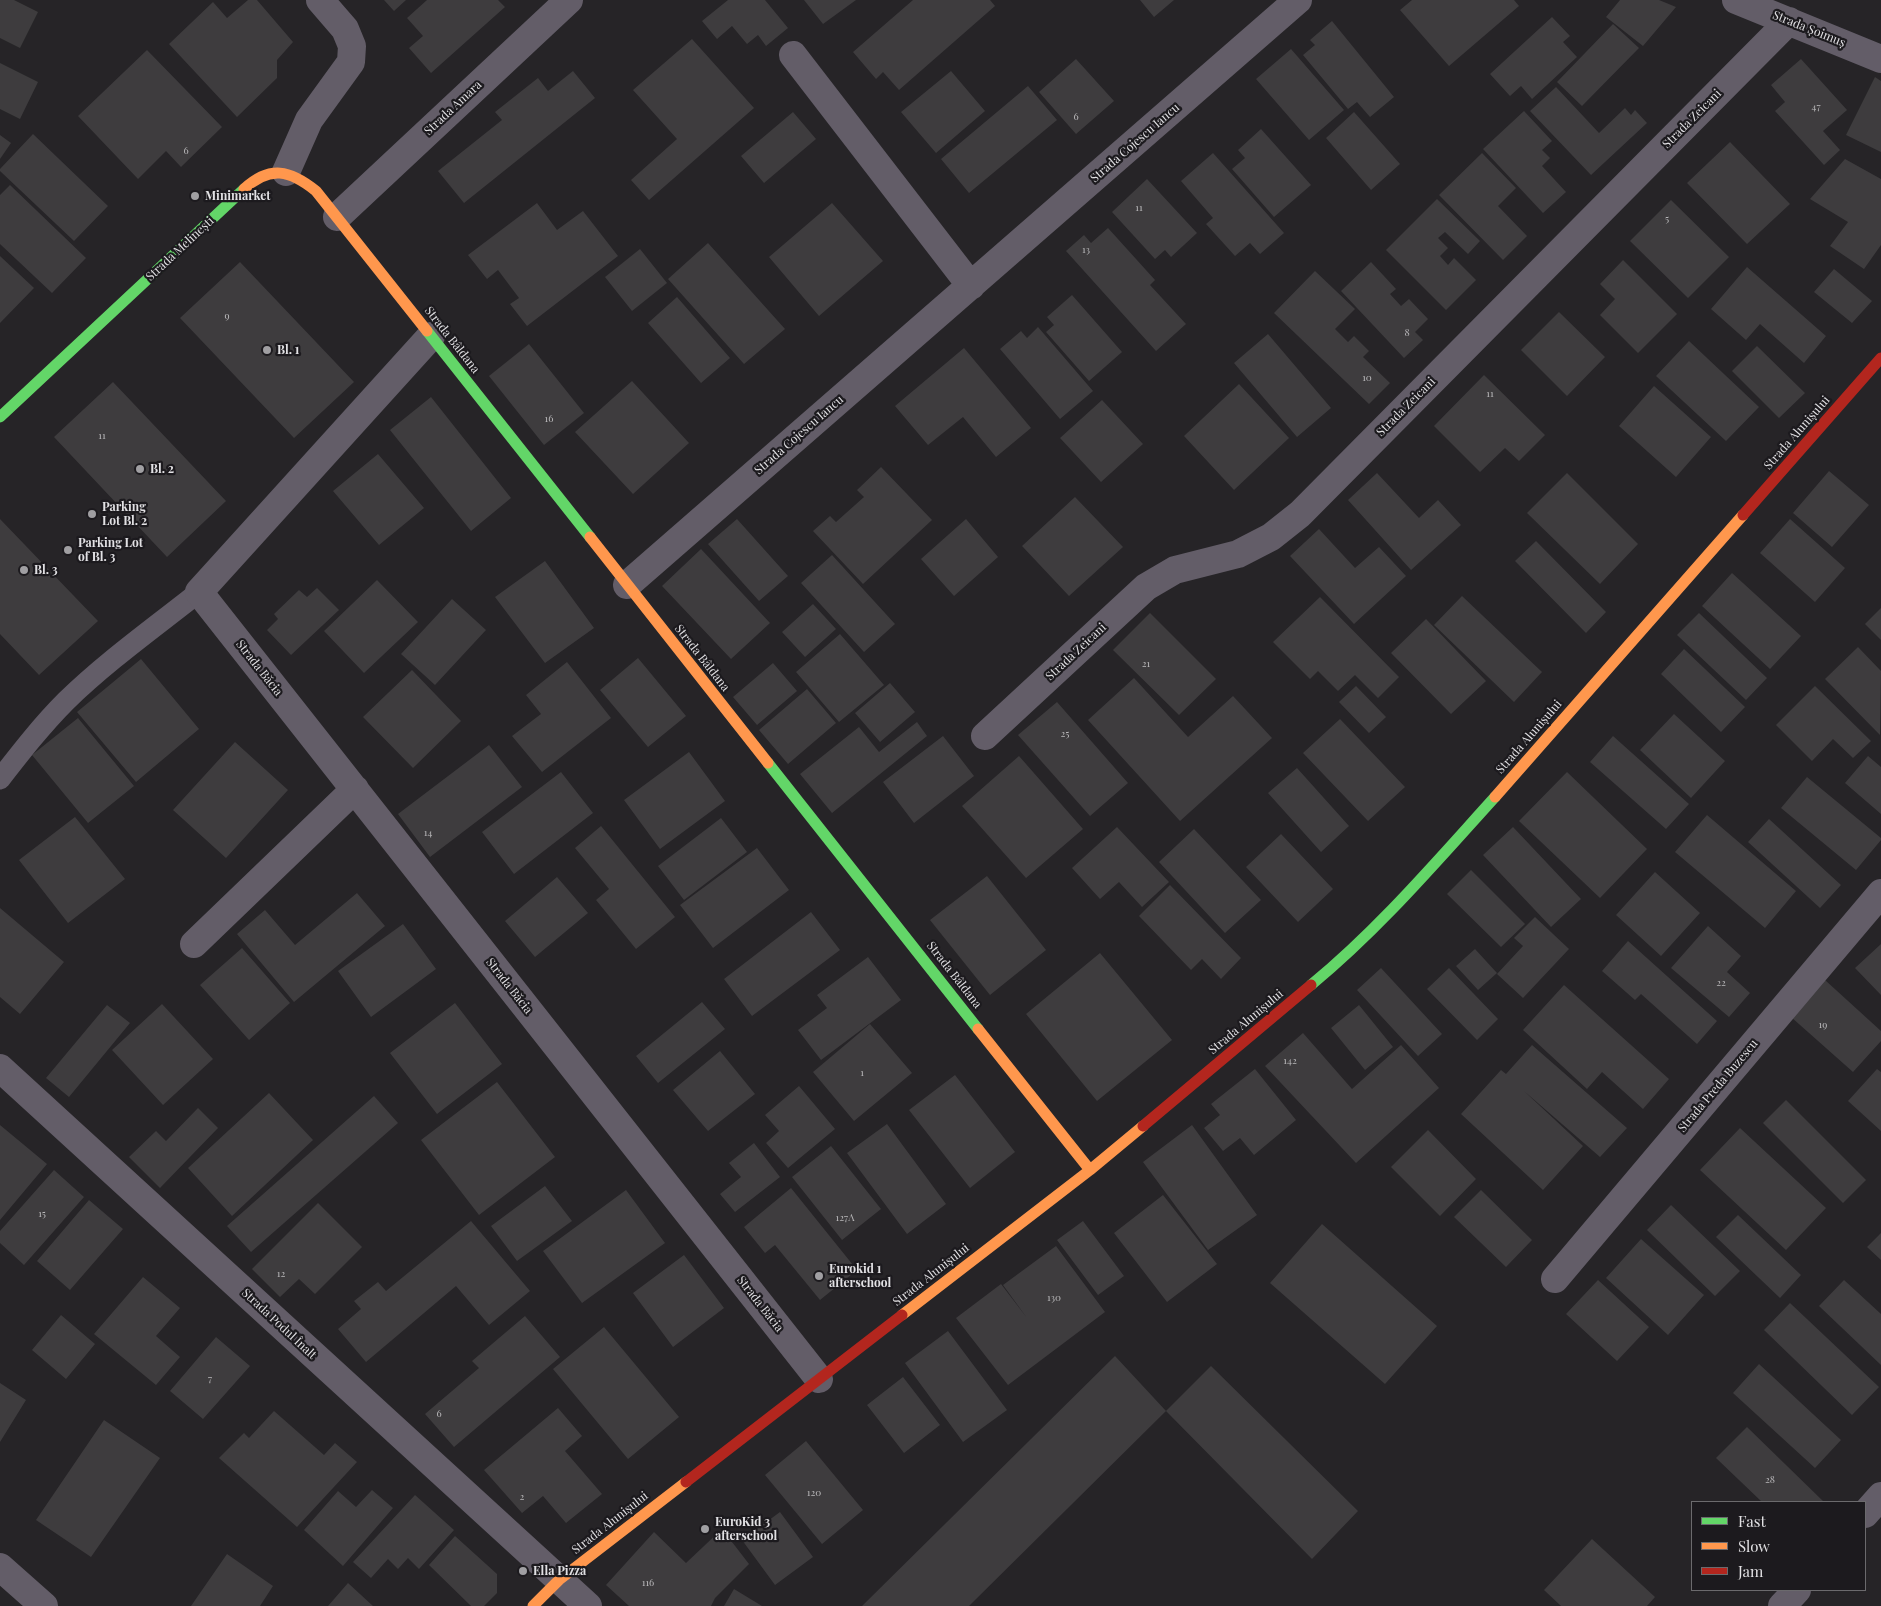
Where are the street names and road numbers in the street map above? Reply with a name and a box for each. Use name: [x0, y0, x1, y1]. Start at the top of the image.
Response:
street label: Strada Șoimuș: [1770, 8, 1848, 50]
street label: Strada Amara: [421, 78, 485, 138]
street label: Strada Zeicani: [1660, 87, 1724, 151]
street label: Strada Cojescu Iancu: [1088, 100, 1182, 186]
street label: Strada Melinești: [143, 214, 217, 284]
street label: Strada Bâldana: [421, 304, 483, 376]
street label: Strada Zeicani: [1374, 375, 1438, 439]
street label: Strada Cojescu Iancu: [752, 392, 846, 478]
street label: Strada Alunișului: [1761, 393, 1833, 473]
street label: Strada Zeicani: [1043, 620, 1109, 684]
street label: Strada Bâldana: [671, 622, 733, 694]
street label: Strada Băcia: [233, 637, 285, 699]
street label: Strada Alunișului: [1493, 697, 1565, 777]
street label: Strada Bâldana: [923, 939, 985, 1011]
street label: Strada Băcia: [483, 955, 535, 1017]
street label: Strada Alunișului: [1206, 987, 1286, 1057]
street label: Strada Preda Buzescu: [1675, 1037, 1761, 1135]
street label: Strada Alunișului: [890, 1241, 972, 1309]
street label: Strada Băcia: [734, 1273, 786, 1335]
street label: Strada Podul Înalt: [239, 1286, 319, 1362]
street label: Strada Alunișului: [569, 1489, 651, 1557]

